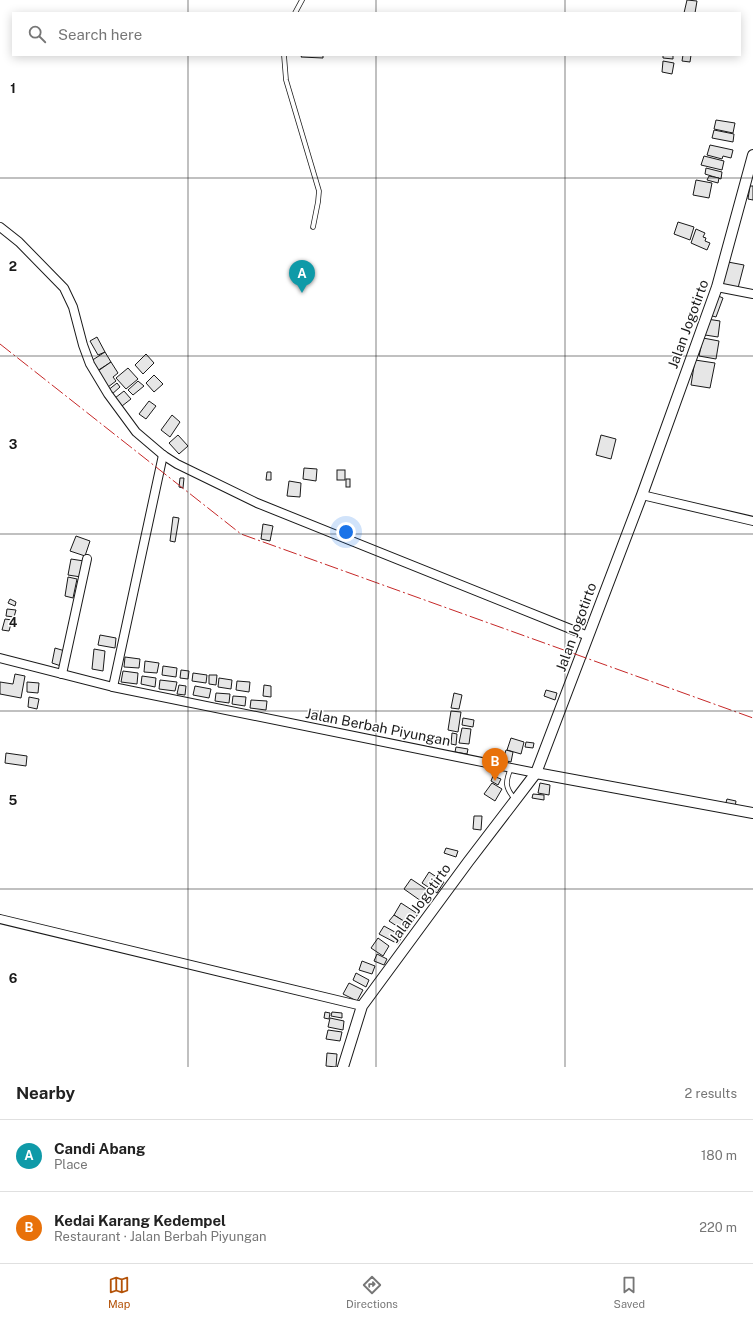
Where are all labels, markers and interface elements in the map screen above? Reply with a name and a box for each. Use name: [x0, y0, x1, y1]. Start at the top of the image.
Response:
search box: [12, 12, 741, 56]
icon: search: [26, 23, 48, 45]
text: Search here: [58, 26, 142, 43]
text: 1: [10, 81, 16, 96]
text: 2: [9, 259, 17, 274]
pin: A: [289, 260, 315, 293]
street label: Jalan Jogotirto: [665, 277, 712, 371]
text: 3: [9, 437, 18, 452]
your location: [336, 522, 356, 542]
street label: Jalan Jogotirto: [553, 580, 600, 674]
text: 4: [9, 615, 18, 630]
street label: Jalan Berbah Piyungan: [304, 705, 452, 749]
pin: B: [482, 748, 508, 781]
text: 5: [9, 793, 18, 808]
street label: Jalan Jogotirto: [386, 860, 454, 945]
text: 6: [9, 971, 18, 986]
text: Nearby: [16, 1083, 75, 1103]
text: 2 results: [685, 1086, 737, 1101]
text: Candi Abang: [54, 1140, 145, 1157]
text: A: [24, 1148, 34, 1163]
text: 180 m: [701, 1148, 737, 1163]
text: Place: [54, 1157, 88, 1172]
text: Kedai Karang Kedempel: [54, 1212, 226, 1229]
text: B: [25, 1220, 33, 1235]
text: 220 m: [699, 1220, 737, 1235]
text: Restaurant · Jalan Berbah Piyungan: [54, 1229, 267, 1244]
tab: Map: [108, 1274, 130, 1310]
tab: Directions: [346, 1274, 398, 1310]
tab: Saved: [614, 1274, 645, 1310]

